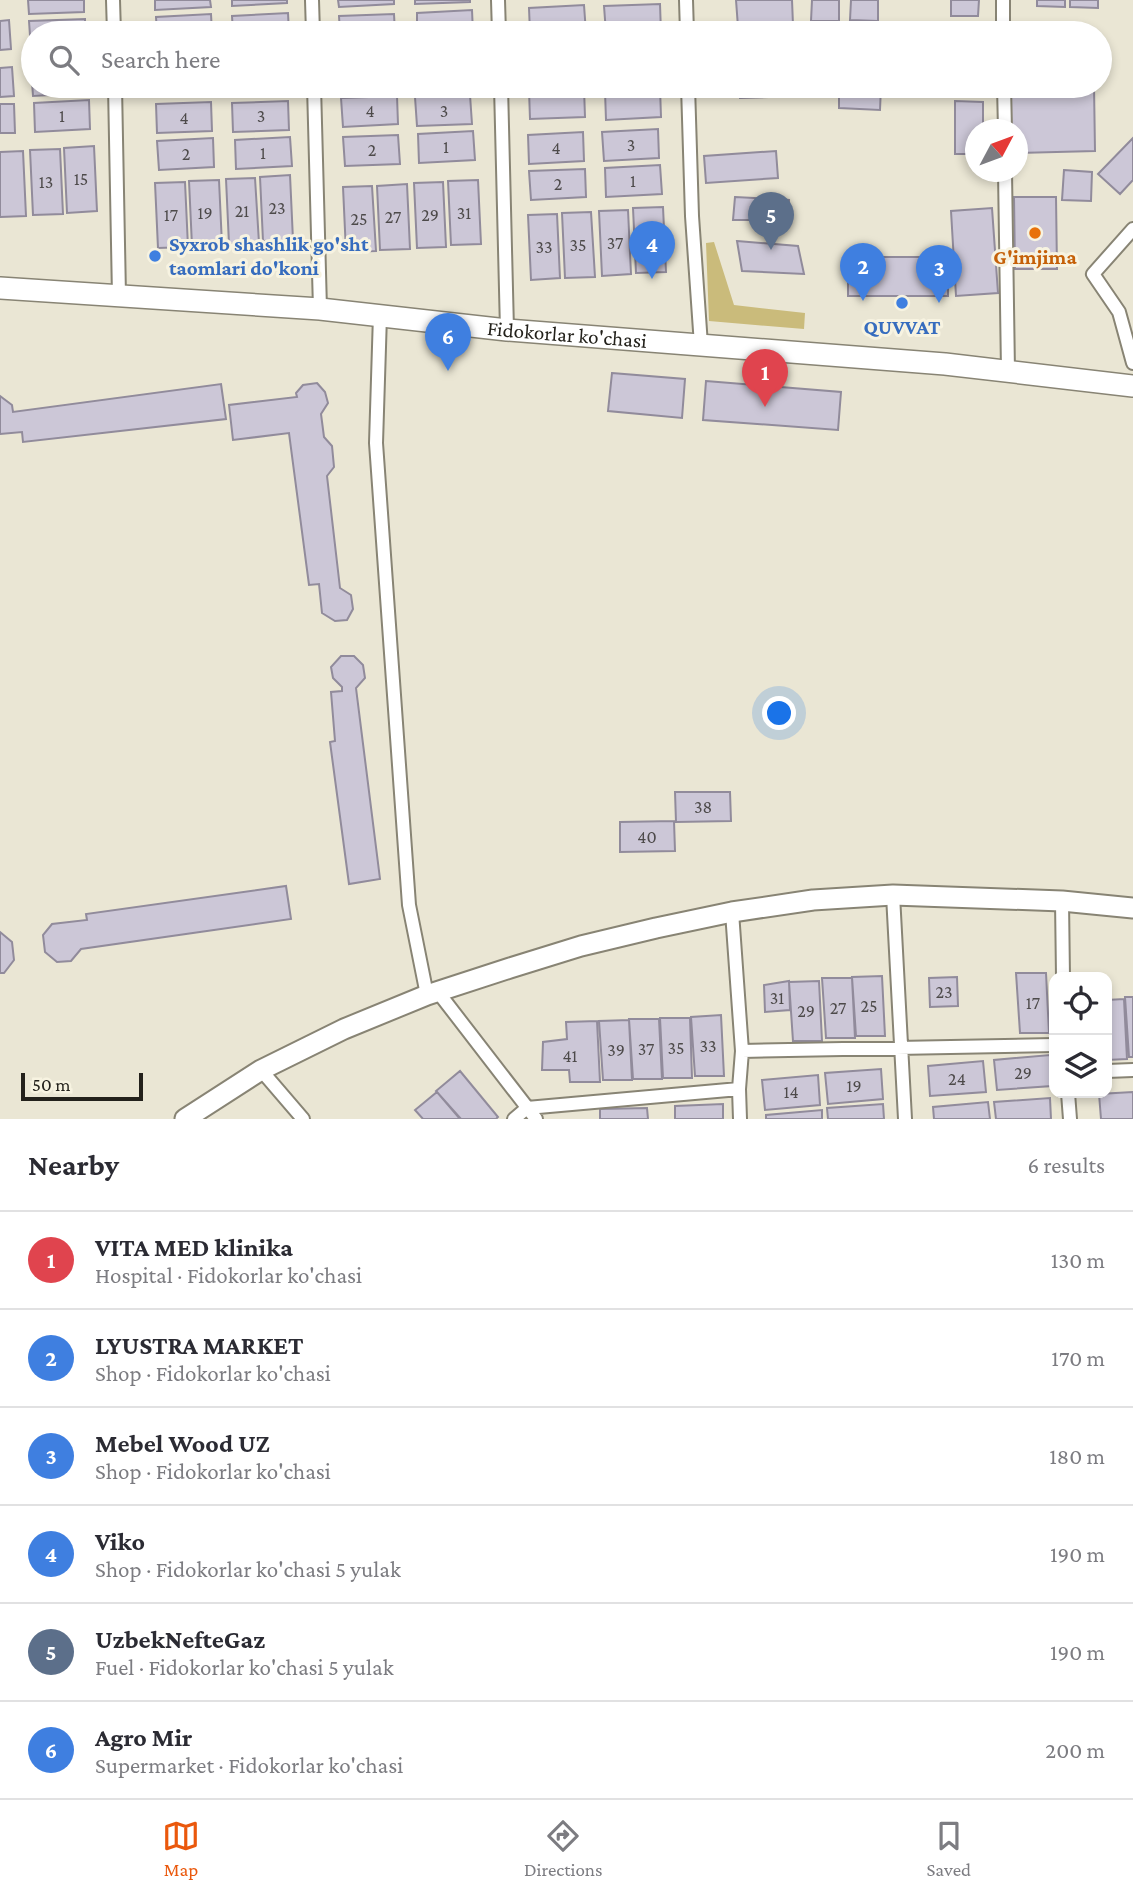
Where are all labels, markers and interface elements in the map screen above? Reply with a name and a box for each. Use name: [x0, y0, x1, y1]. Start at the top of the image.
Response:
search box: [21, 21, 1112, 98]
icon: search: [45, 41, 83, 79]
text: Search here: [101, 45, 220, 74]
house number: 4: [365, 101, 375, 121]
house number: 3: [440, 101, 448, 121]
house number: 1: [59, 106, 65, 126]
house number: 3: [257, 106, 265, 126]
house number: 4: [179, 108, 189, 128]
north arrow: [965, 119, 1028, 182]
house number: 3: [627, 135, 635, 155]
house number: 1: [443, 137, 449, 157]
house number: 4: [551, 138, 561, 158]
house number: 2: [368, 140, 376, 160]
house number: 1: [260, 143, 266, 163]
house number: 2: [182, 144, 190, 164]
house number: 15: [74, 169, 88, 189]
house number: 1: [630, 171, 636, 191]
house number: 13: [39, 172, 53, 192]
house number: 2: [554, 174, 562, 194]
pin: 5: [748, 192, 794, 250]
house number: 23: [268, 198, 286, 218]
house number: 21: [235, 201, 249, 221]
house number: 19: [197, 203, 213, 223]
house number: 31: [457, 203, 471, 223]
house number: 17: [164, 205, 178, 225]
house number: 29: [421, 205, 439, 225]
house number: 27: [385, 207, 401, 227]
house number: 25: [350, 209, 368, 229]
pin: 4: [629, 221, 675, 279]
marker: G'imjima: [1027, 225, 1043, 241]
place label: Syxrob shashlik go'sht taomlari do'koni: [169, 232, 369, 280]
house number: 37: [607, 233, 623, 253]
house number: 35: [569, 235, 587, 255]
house number: 33: [536, 237, 553, 257]
pin: 2: [840, 243, 886, 301]
pin: 3: [916, 245, 962, 303]
place label: G'imjima: [993, 245, 1077, 269]
marker: Syxrob shashlik go'sht taomlari do'koni: [147, 248, 163, 264]
marker: QUVVAT: [894, 295, 910, 311]
pin: 6: [425, 313, 471, 371]
place label: QUVVAT: [863, 315, 941, 339]
street label: Fidokorlar ko'chasi: [486, 316, 648, 353]
pin: 1: [742, 349, 788, 407]
your location: [762, 696, 796, 730]
house number: 38: [694, 797, 712, 817]
house number: 40: [637, 827, 657, 847]
map controls: [1049, 972, 1112, 1098]
button: locate: [1049, 972, 1112, 1035]
house number: 23: [935, 982, 953, 1002]
house number: 31: [770, 988, 784, 1008]
house number: 17: [1026, 993, 1040, 1013]
house number: 25: [860, 996, 878, 1016]
house number: 27: [830, 998, 846, 1018]
house number: 29: [797, 1001, 815, 1021]
button: layers: [1049, 1035, 1112, 1098]
house number: 33: [700, 1036, 717, 1056]
house number: 35: [667, 1038, 685, 1058]
house number: 37: [638, 1039, 654, 1059]
house number: 39: [607, 1040, 625, 1060]
house number: 41: [562, 1046, 578, 1066]
house number: 29: [1014, 1063, 1032, 1083]
house number: 24: [948, 1069, 966, 1089]
scale bar: [21, 1070, 144, 1102]
text: 50 m: [32, 1074, 71, 1095]
house number: 19: [846, 1076, 862, 1096]
house number: 14: [783, 1082, 799, 1102]
text: Nearby: [28, 1148, 119, 1181]
text: 6 results: [1028, 1152, 1105, 1178]
text: VITA MED klinika: [95, 1233, 293, 1262]
text: 1: [47, 1247, 55, 1273]
text: 130 m: [1051, 1247, 1105, 1273]
text: Hospital · Fidokorlar ko'chasi: [95, 1262, 362, 1288]
text: LYUSTRA MARKET: [95, 1331, 303, 1360]
text: 2: [45, 1345, 57, 1371]
text: 170 m: [1051, 1345, 1105, 1371]
text: Shop · Fidokorlar ko'chasi: [95, 1360, 331, 1386]
text: Mebel Wood UZ: [95, 1429, 270, 1458]
text: 3: [45, 1443, 57, 1469]
text: 180 m: [1049, 1443, 1105, 1469]
text: Shop · Fidokorlar ko'chasi: [95, 1458, 331, 1484]
text: Viko: [95, 1527, 145, 1556]
text: 4: [45, 1541, 57, 1567]
text: 190 m: [1050, 1541, 1105, 1567]
text: Shop · Fidokorlar ko'chasi 5 yulak: [95, 1556, 401, 1582]
text: UzbekNefteGaz: [95, 1625, 265, 1654]
text: 5: [45, 1639, 57, 1665]
text: 190 m: [1050, 1639, 1105, 1665]
text: Fuel · Fidokorlar ko'chasi 5 yulak: [95, 1654, 394, 1680]
text: Agro Mir: [95, 1723, 192, 1752]
text: 6: [45, 1737, 57, 1763]
text: 200 m: [1045, 1737, 1105, 1763]
text: Supermarket · Fidokorlar ko'chasi: [95, 1752, 403, 1778]
tab: Map: [162, 1817, 200, 1880]
tab: Directions: [524, 1817, 603, 1880]
tab: Saved: [926, 1817, 971, 1880]

